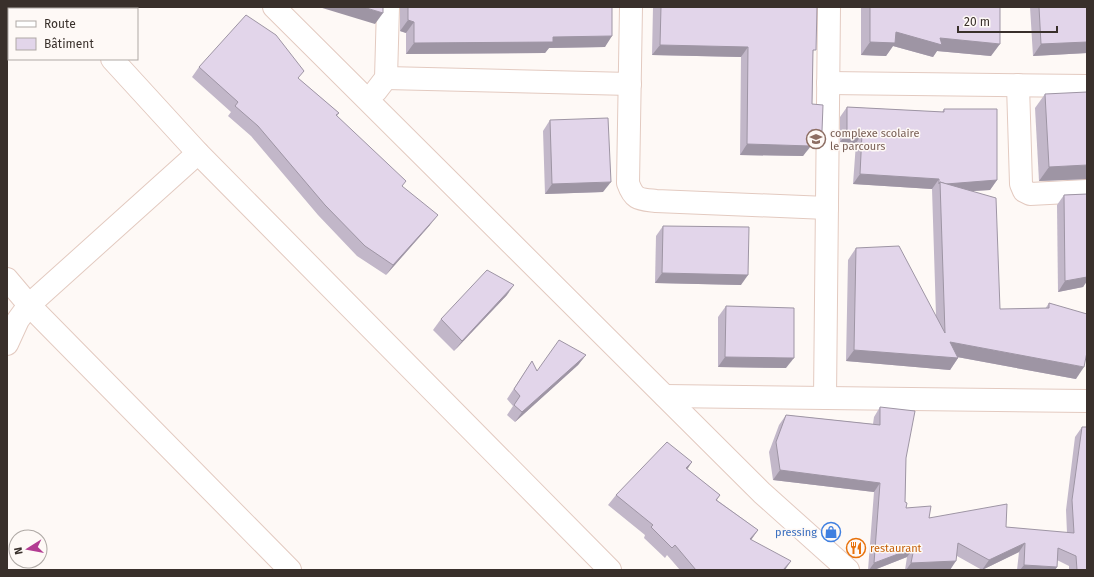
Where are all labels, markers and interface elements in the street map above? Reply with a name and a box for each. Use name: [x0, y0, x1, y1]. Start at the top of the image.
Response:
legend: [8, 8, 138, 60]
scale bar: [958, 8, 1057, 34]
text: 20 m: [964, 15, 990, 29]
text: Route: [44, 17, 76, 31]
text: Bâtiment: [44, 37, 94, 51]
place label: complexe scolaire le parcours: [830, 127, 919, 153]
school or university icon: complexe scolaire le parcours: [805, 128, 827, 150]
shop icon: pressing: [820, 521, 842, 543]
place label: pressing: [775, 526, 817, 539]
north arrow: [8, 529, 48, 569]
restaurant icon: restaurant: [845, 537, 867, 559]
place label: restaurant: [870, 542, 922, 555]
text: N: [12, 546, 26, 556]

